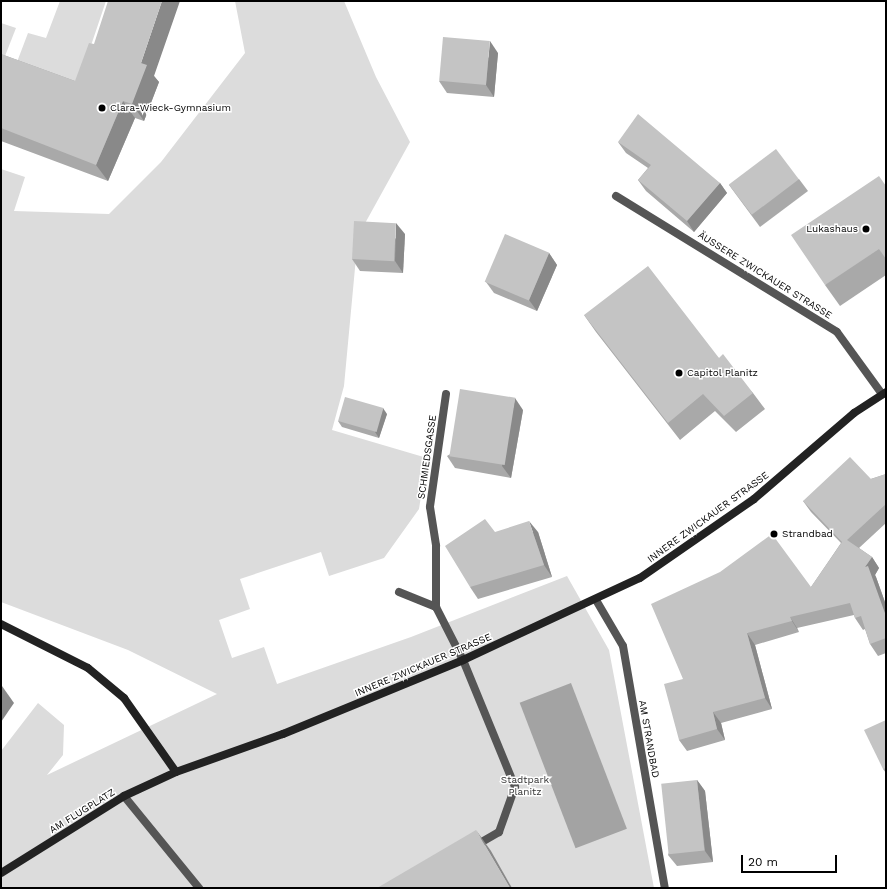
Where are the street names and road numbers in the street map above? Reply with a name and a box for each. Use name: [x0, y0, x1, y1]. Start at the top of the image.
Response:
street label: ÄUSSERE ZWICKAUER STRASSE: [696, 229, 834, 321]
street label: SCHMIEDSGASSE: [415, 414, 439, 500]
street label: INNERE ZWICKAUER STRASSE: [645, 469, 771, 565]
street label: INNERE ZWICKAUER STRASSE: [353, 631, 493, 699]
street label: AM STRANDBAD: [636, 699, 662, 779]
street label: AM FLUGPLATZ: [47, 786, 117, 836]

